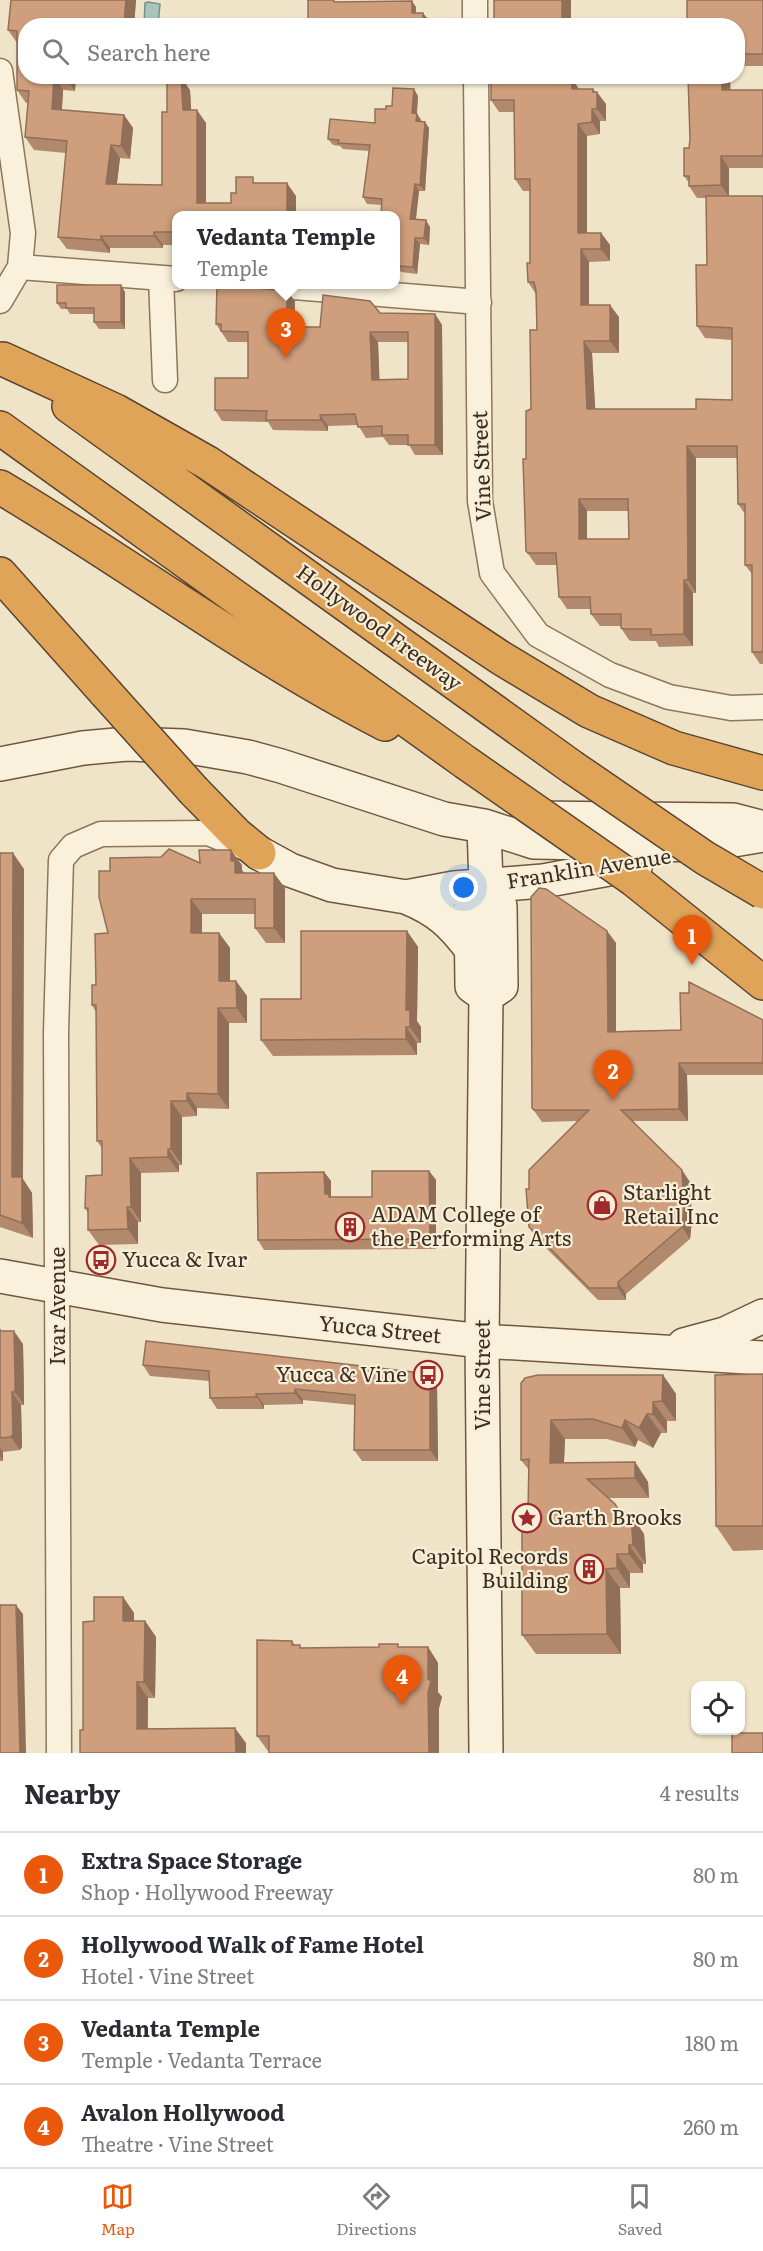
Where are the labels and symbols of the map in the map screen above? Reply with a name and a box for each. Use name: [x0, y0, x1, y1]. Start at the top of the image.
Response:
pin: 3: [266, 308, 306, 358]
street label: Vine Street: [462, 409, 497, 522]
street label: Hollywood Freeway: [291, 555, 470, 697]
street label: Franklin Avenue: [504, 838, 673, 895]
your location: [449, 873, 478, 902]
pin: 1: [672, 916, 712, 965]
pin: 2: [594, 1050, 632, 1100]
place label: Starlight Retail Inc: [623, 1175, 719, 1230]
shop icon: Starlight Retail Inc: [586, 1189, 618, 1221]
place label: ADAM College of the Performing Arts: [371, 1197, 571, 1252]
building icon: ADAM College of the Performing Arts: [334, 1211, 366, 1243]
place label: Yucca & Ivar: [122, 1242, 247, 1273]
bus stop icon: Yucca & Ivar: [85, 1244, 117, 1276]
street label: Ivar Avenue: [40, 1246, 71, 1365]
street label: Yucca Street: [317, 1306, 444, 1349]
street label: Vine Street: [465, 1319, 496, 1431]
place label: Yucca & Vine: [276, 1357, 407, 1388]
bus stop icon: Yucca & Vine: [412, 1359, 444, 1391]
place label: Garth Brooks: [548, 1500, 682, 1531]
place icon: Garth Brooks: [511, 1502, 543, 1534]
place label: Capitol Records Building: [411, 1539, 568, 1594]
building icon: Capitol Records Building: [573, 1553, 605, 1585]
pin: 4: [382, 1656, 422, 1705]

